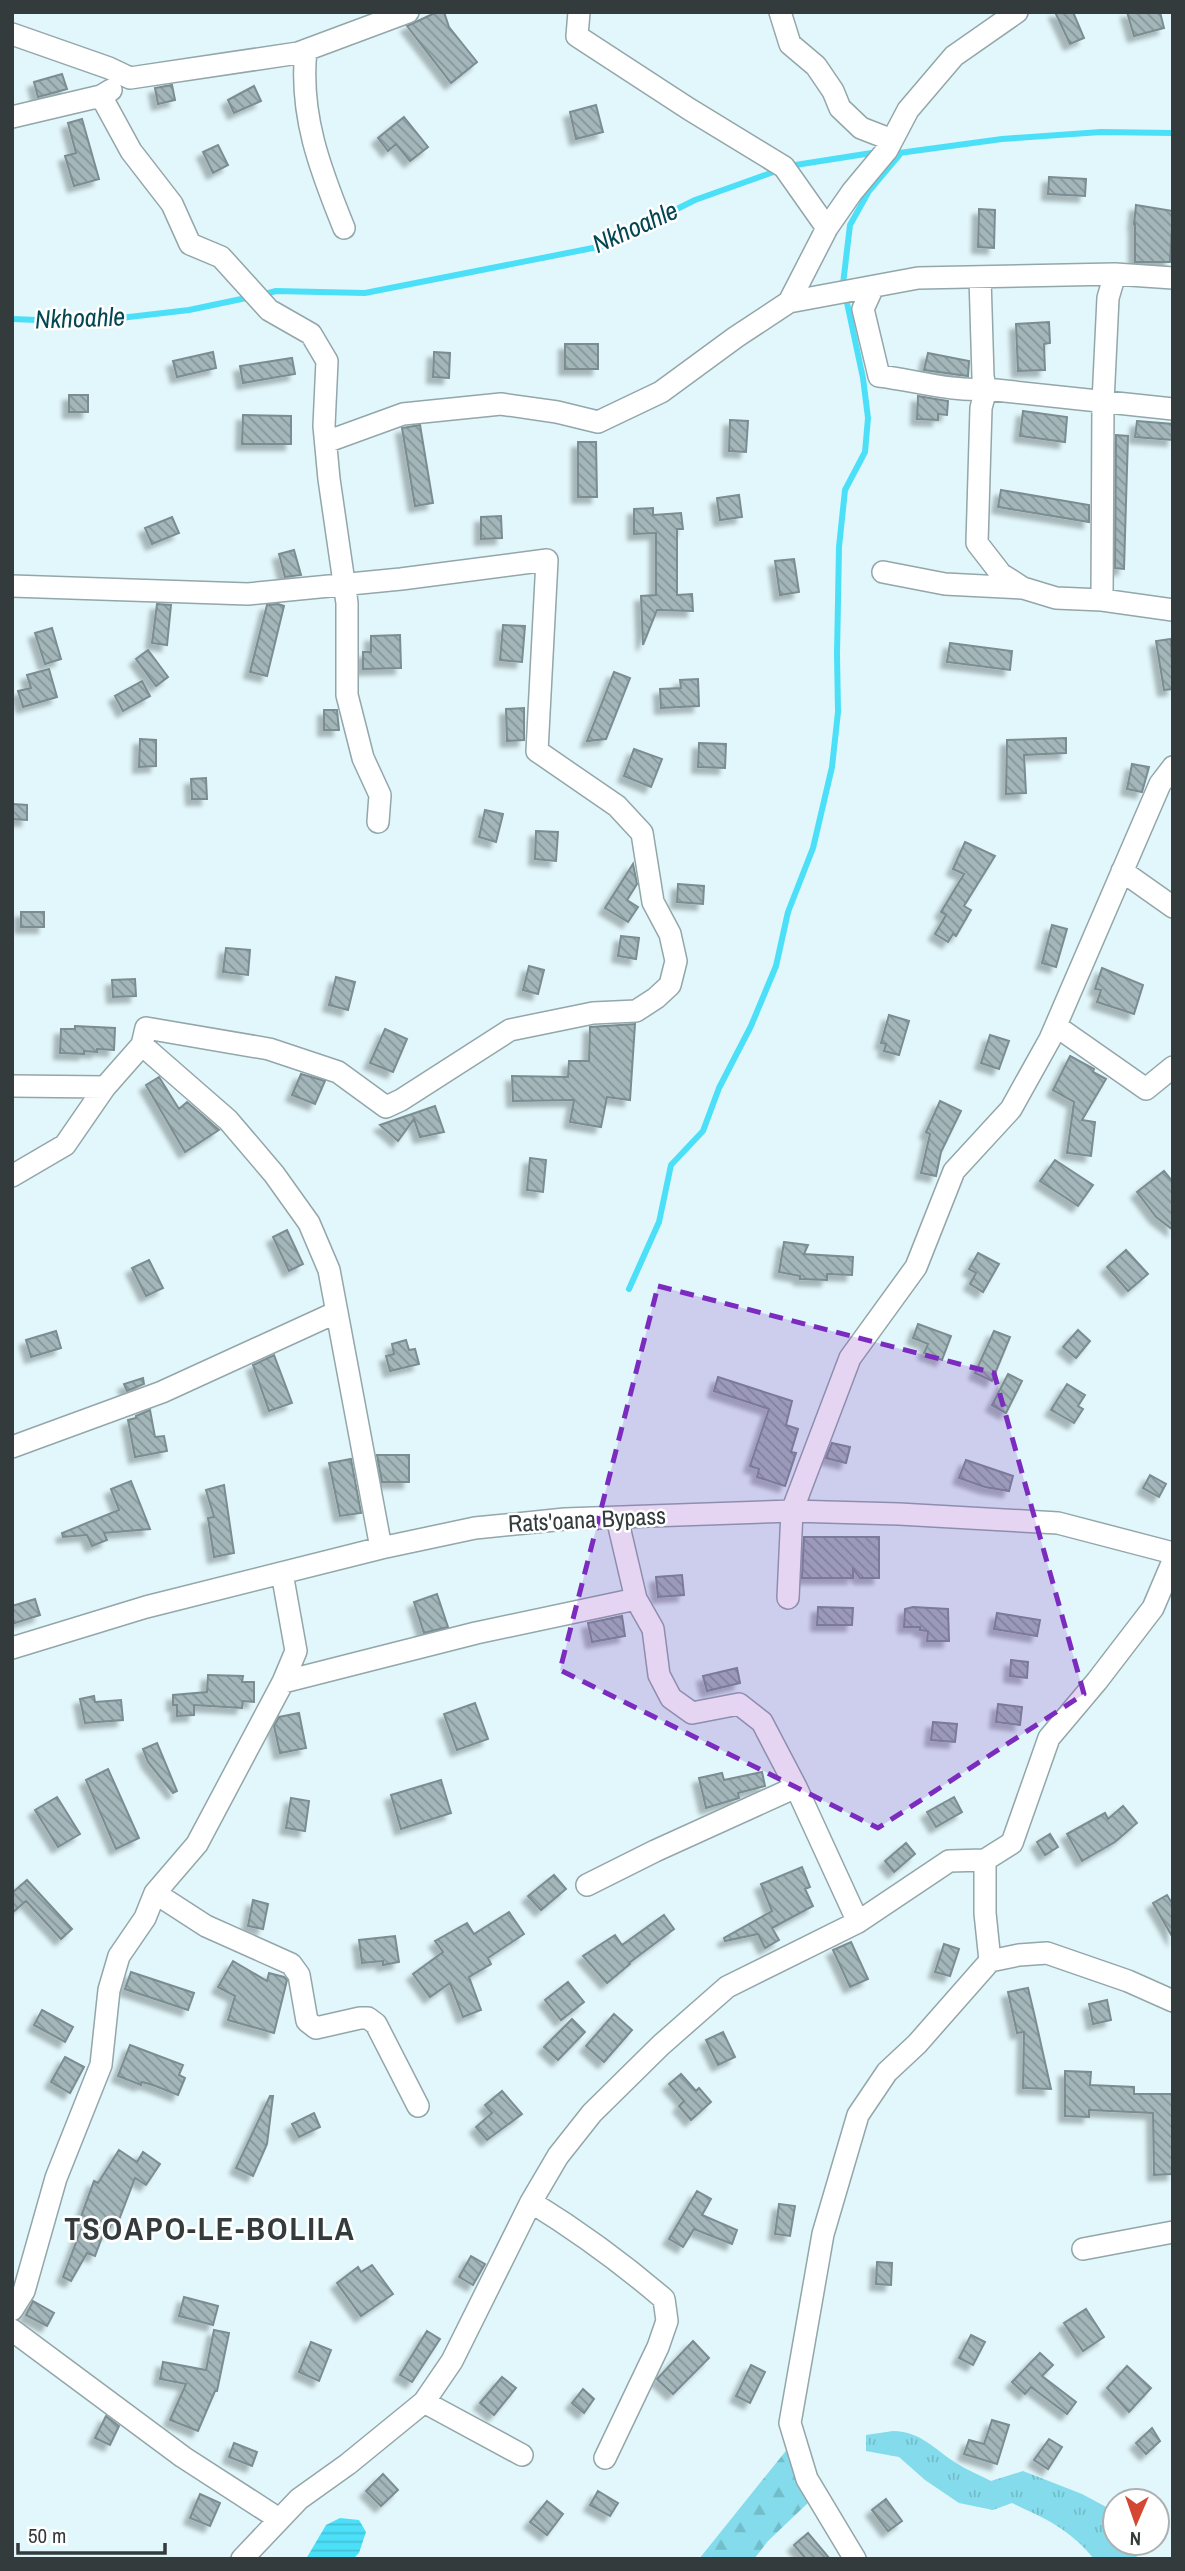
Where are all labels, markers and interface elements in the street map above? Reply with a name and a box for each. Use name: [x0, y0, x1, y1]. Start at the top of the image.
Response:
water label: Nkhoahle: [587, 192, 683, 261]
water label: Nkhoahle: [34, 298, 126, 337]
street label: Rats'oana Bypass: [507, 1499, 667, 1539]
district label: TSOAPO-LE-BOLILA: [64, 2207, 356, 2250]
north arrow: [1101, 2487, 1171, 2557]
scale bar: [18, 2512, 164, 2556]
text: 50 m: [28, 2521, 66, 2550]
text: N: [1129, 2526, 1141, 2552]

